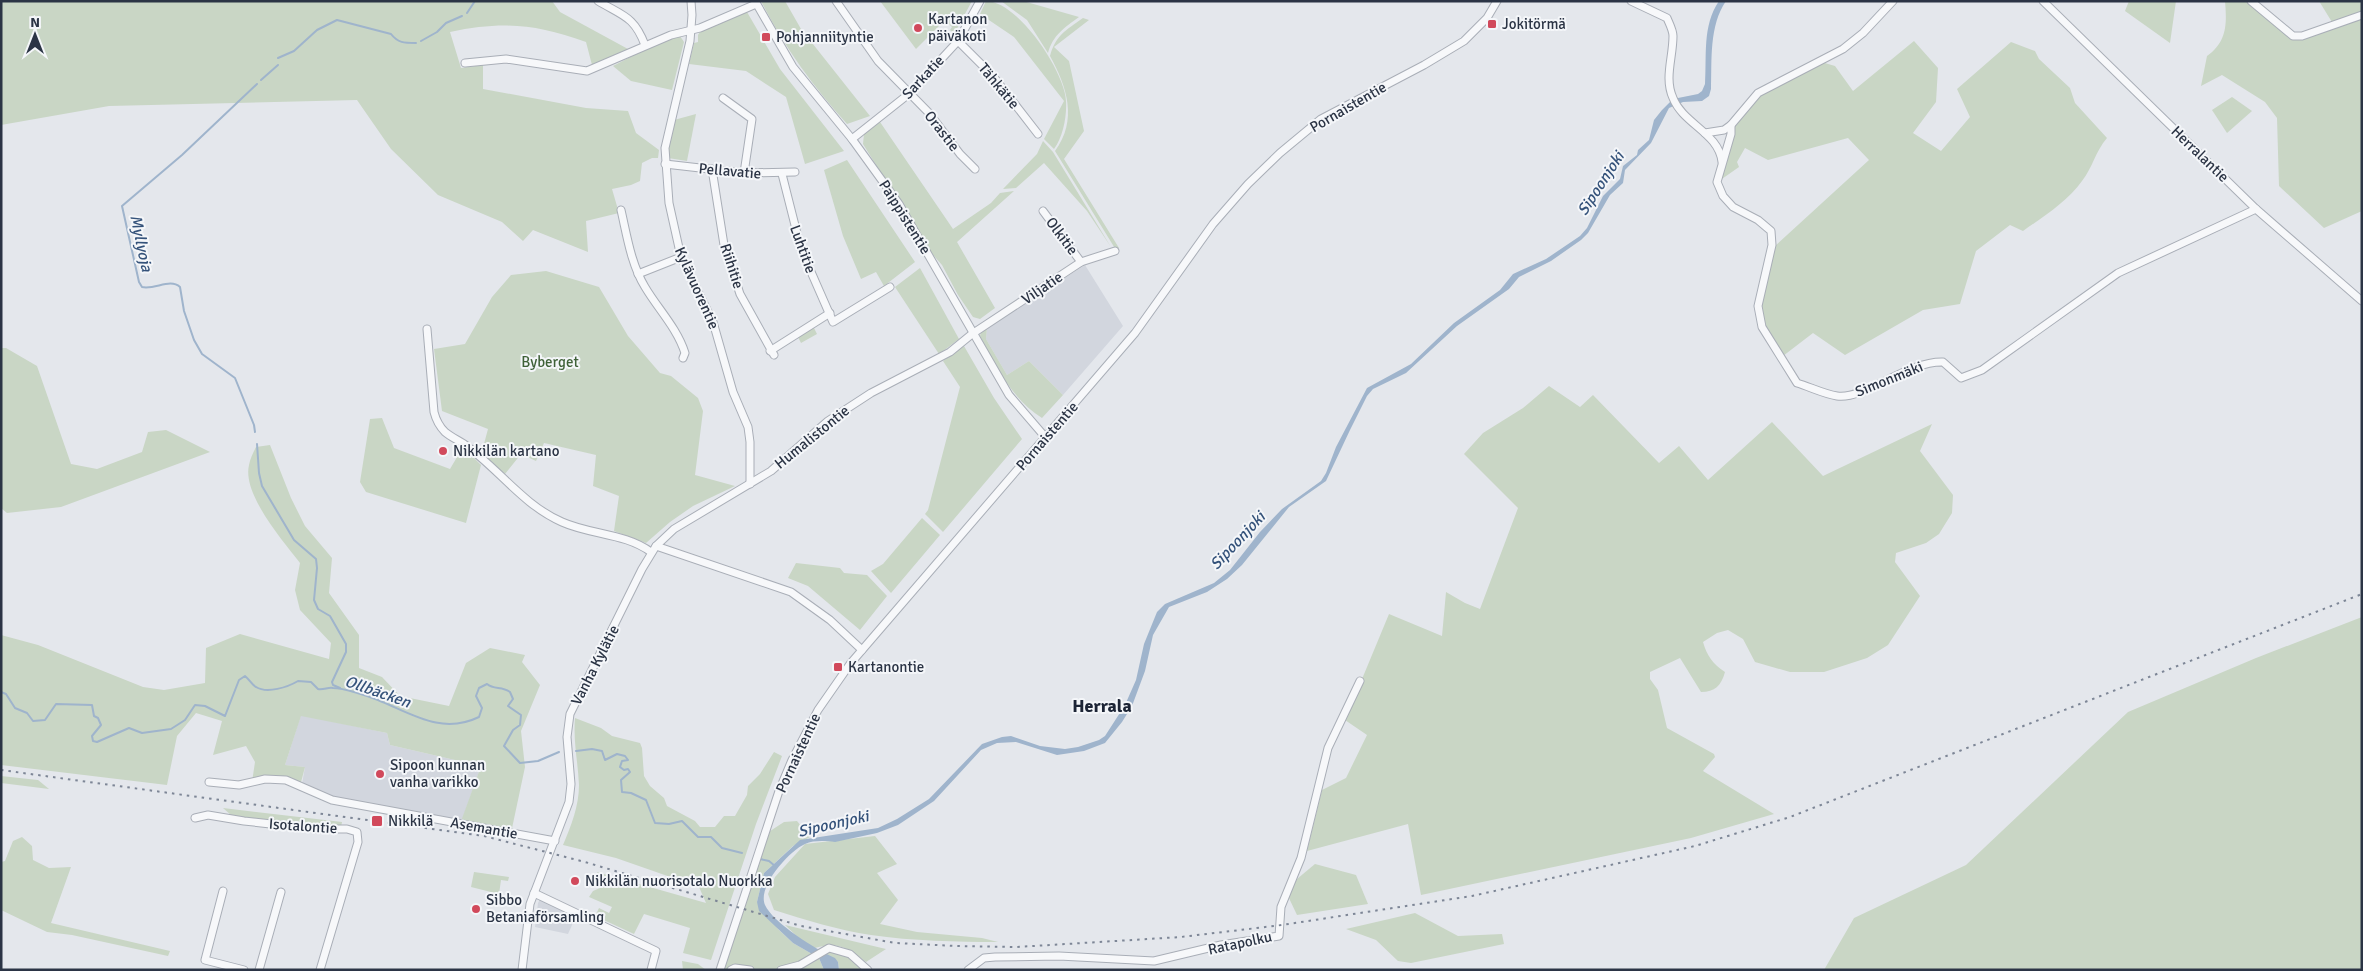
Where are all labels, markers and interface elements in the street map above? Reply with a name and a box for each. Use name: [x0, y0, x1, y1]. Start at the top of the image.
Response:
north arrow: [10, 10, 60, 60]
place label: Kartanon päiväkoti: [928, 10, 987, 45]
text: N: [30, 14, 40, 31]
place label: Jokitörmä: [1502, 15, 1566, 33]
marker: Jokitörmä: [1486, 18, 1498, 30]
marker: Kartanon päiväkoti: [912, 22, 924, 34]
place label: Pohjanniityntie: [776, 28, 874, 46]
marker: Pohjanniityntie: [760, 31, 772, 43]
street label: Sarkatie: [898, 51, 948, 103]
street label: Tähkätie: [975, 59, 1023, 113]
street label: Pornaistentie: [1306, 78, 1390, 136]
street label: Orastie: [921, 107, 963, 155]
street label: Herralantie: [2167, 122, 2233, 186]
water label: Sipoonjoki: [1573, 146, 1630, 219]
street label: Pellavatie: [698, 159, 762, 183]
street label: Paippistentie: [875, 177, 935, 257]
water label: Myllyoja: [125, 213, 157, 274]
street label: Olkitie: [1042, 214, 1082, 258]
street label: Luhtitie: [786, 222, 820, 276]
street label: Riihitie: [716, 241, 748, 291]
street label: Kylävuorentie: [671, 244, 723, 332]
street label: Viljatie: [1018, 268, 1066, 308]
park label: Byberget: [521, 353, 579, 371]
street label: Simonmäki: [1853, 357, 1925, 401]
street label: Pornaistentie: [1012, 398, 1082, 474]
street label: Humalistontie: [771, 401, 853, 473]
place label: Nikkilän kartano: [453, 442, 560, 460]
marker: Nikkilän kartano: [437, 445, 449, 457]
water label: Sipoonjoki: [1206, 506, 1271, 574]
street label: Vanha Kylätie: [567, 622, 623, 708]
place label: Kartanontie: [848, 658, 924, 676]
marker: Kartanontie: [832, 661, 844, 673]
water label: Ollbäcken: [342, 671, 414, 713]
district label: Herrala: [1072, 695, 1132, 717]
street label: Pornaistentie: [772, 710, 824, 796]
place label: Sipoon kunnan vanha varikko: [390, 756, 485, 791]
marker: Sipoon kunnan vanha varikko: [374, 768, 386, 780]
water label: Sipoonjoki: [796, 806, 872, 842]
place label: Nikkilä: [388, 812, 433, 830]
street label: Asemantie: [449, 813, 519, 843]
marker: Nikkilä: [370, 814, 384, 828]
street label: Isotalontie: [268, 815, 338, 837]
place label: Nikkilän nuorisotalo Nuorkka: [585, 872, 773, 890]
marker: Nikkilän nuorisotalo Nuorkka: [569, 875, 581, 887]
place label: Sibbo Betaniaförsamling: [486, 891, 604, 926]
marker: Sibbo Betaniaförsamling: [470, 903, 482, 915]
street label: Ratapolku: [1206, 927, 1274, 959]

